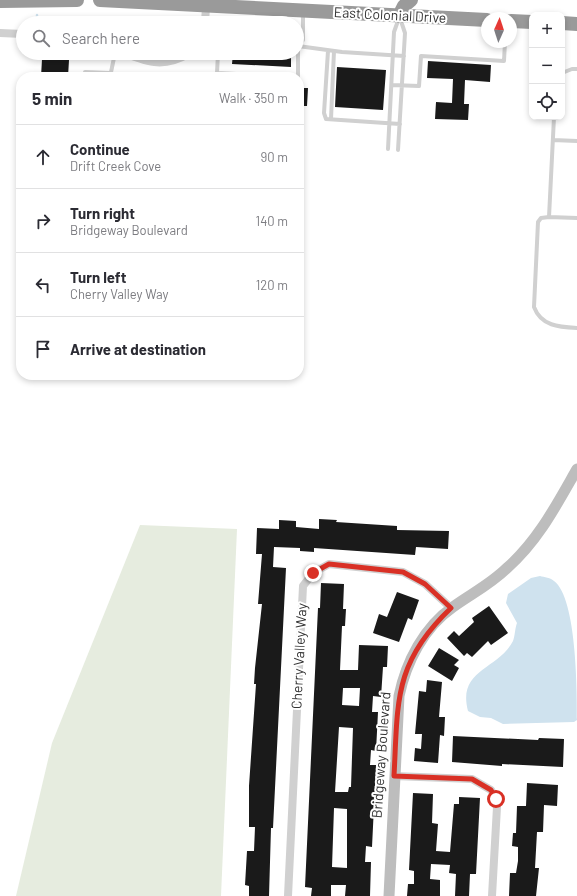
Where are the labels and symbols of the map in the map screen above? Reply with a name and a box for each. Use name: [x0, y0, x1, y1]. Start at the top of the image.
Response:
street label: East Colonial Drive: [333, 3, 447, 26]
north arrow: [481, 12, 517, 48]
route end: [304, 564, 322, 582]
street label: Cherry Valley Way: [287, 602, 310, 709]
street label: Bridgeway Boulevard: [368, 691, 393, 819]
route start: [487, 790, 505, 808]

